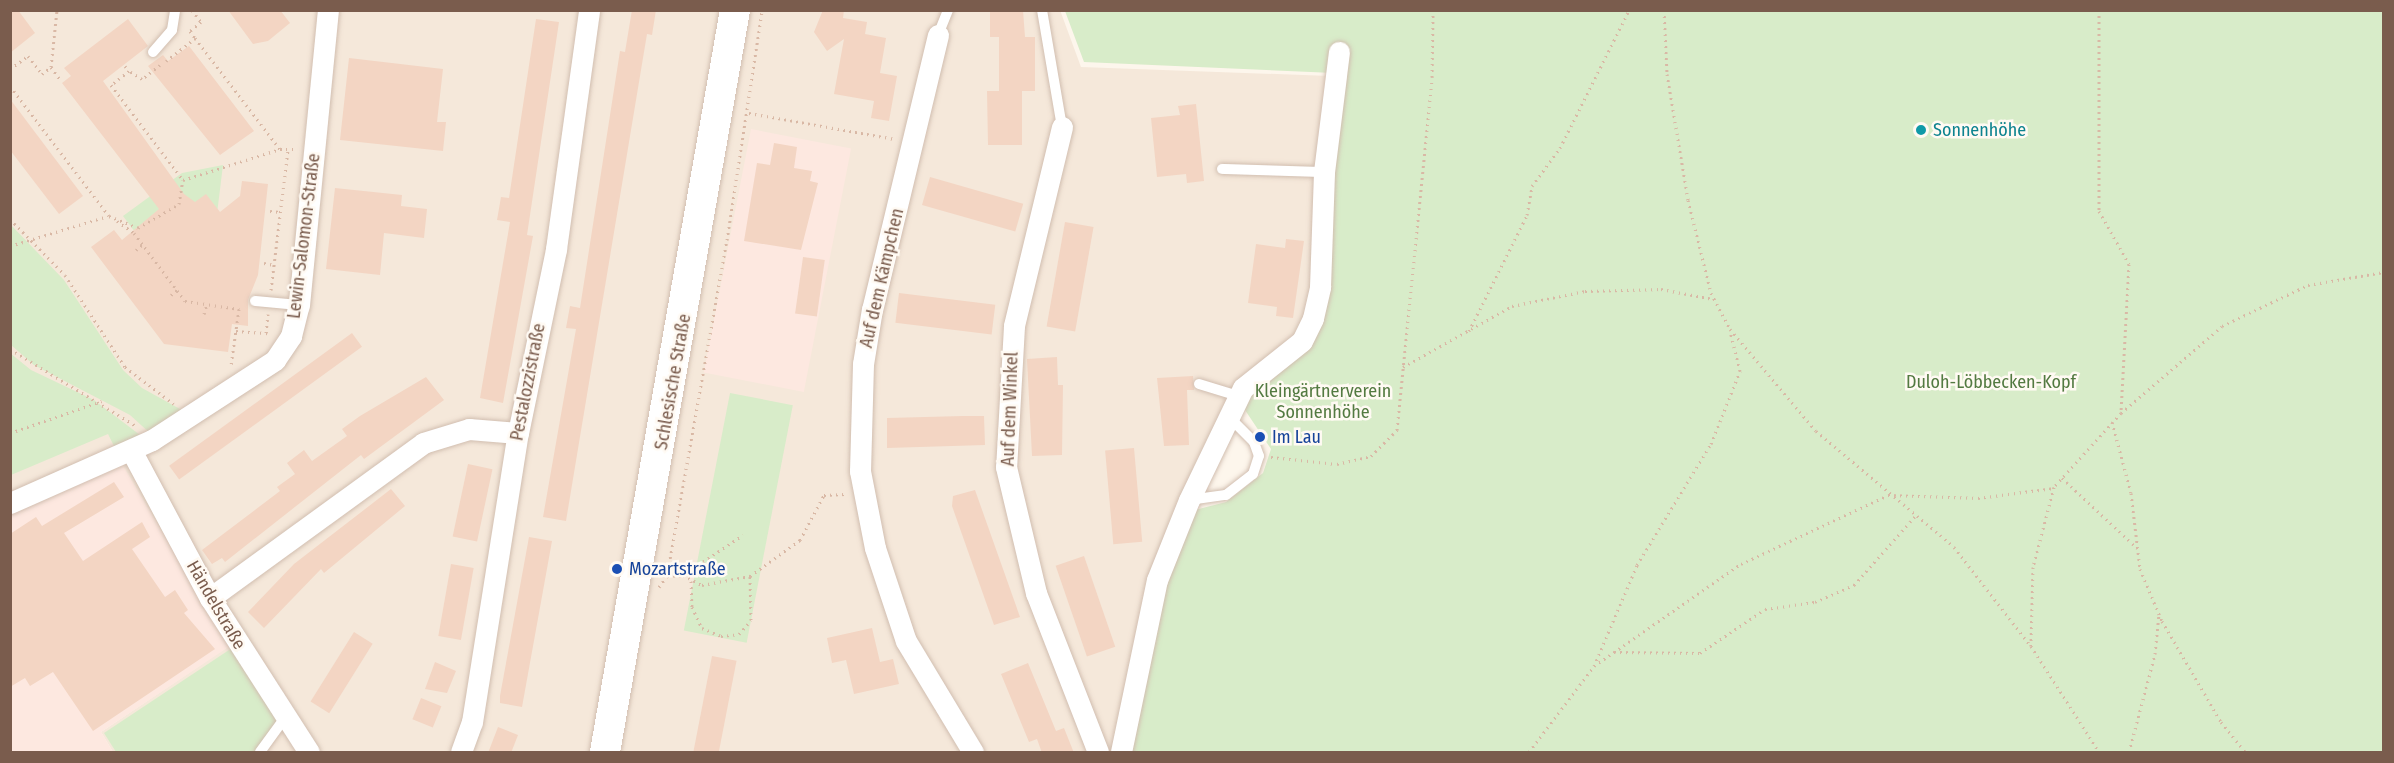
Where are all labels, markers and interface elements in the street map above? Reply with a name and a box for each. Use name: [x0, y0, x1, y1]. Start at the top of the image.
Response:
place label: Sonnenhöhe: [1933, 119, 2026, 141]
marker: Sonnenhöhe: [1914, 123, 1928, 137]
street label: Lewin-Salomon-Straße: [283, 152, 325, 320]
street label: Auf dem Kämpchen: [855, 206, 909, 350]
street label: Schlesische Straße: [650, 312, 696, 452]
street label: Pestalozzistraße: [506, 321, 550, 443]
street label: Auf dem Winkel: [997, 351, 1023, 467]
park label: Duloh-Löbbecken-Kopf: [1906, 371, 2076, 393]
park label: Kleingärtnerverein Sonnenhöhe: [1255, 381, 1391, 424]
place label: Im Lau: [1272, 426, 1321, 448]
marker: Im Lau: [1253, 430, 1267, 444]
street label: Händelstraße: [182, 557, 250, 653]
place label: Mozartstraße: [629, 558, 726, 580]
marker: Mozartstraße: [610, 562, 624, 576]

